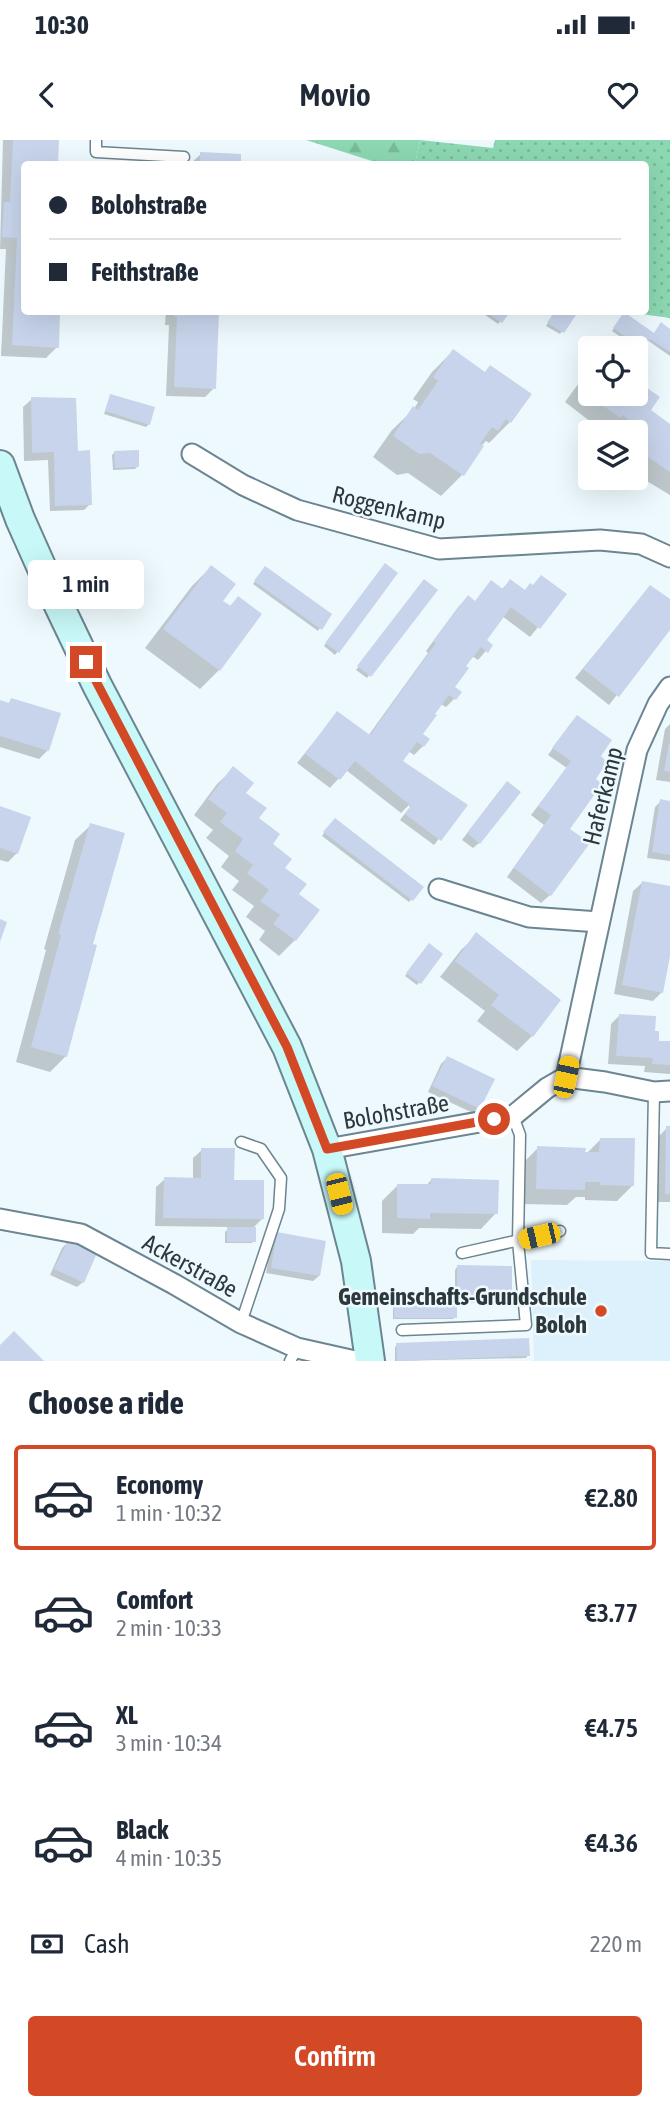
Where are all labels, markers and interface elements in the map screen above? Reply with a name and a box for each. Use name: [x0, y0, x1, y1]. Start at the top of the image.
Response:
text: 10:30: [35, 10, 89, 40]
icon: back: [28, 76, 66, 114]
text: Movio: [299, 76, 371, 113]
icon: heart: [604, 76, 642, 114]
text: Bolohstraße: [91, 190, 207, 220]
text: Feithstraße: [91, 257, 199, 287]
map controls: [578, 336, 648, 490]
button: locate: [578, 336, 648, 406]
button: layers: [578, 420, 648, 490]
street label: Roggenkamp: [330, 480, 449, 535]
callout: 1 min: [28, 560, 144, 610]
text: 1 min: [63, 571, 109, 597]
route end: [70, 646, 102, 678]
street label: Haferkamp: [577, 744, 628, 848]
car: [552, 1054, 581, 1100]
street label: Bolohstraße: [341, 1089, 451, 1134]
route start: [478, 1103, 510, 1135]
car: [324, 1171, 355, 1217]
car: [517, 1221, 562, 1251]
street label: Ackerstraße: [138, 1229, 242, 1303]
place label: Gemeinschafts-Grundschule Boloh: [338, 1283, 587, 1338]
marker: Gemeinschafts-Grundschule Boloh: [593, 1303, 609, 1319]
text: Choose a ride: [28, 1384, 184, 1421]
icon: car: [32, 1466, 95, 1529]
text: Economy: [116, 1470, 203, 1500]
text: €2.80: [585, 1483, 638, 1513]
text: 1 min · 10:32: [116, 1500, 222, 1526]
icon: car: [32, 1581, 95, 1644]
text: Comfort: [116, 1585, 193, 1615]
text: €3.77: [585, 1598, 638, 1628]
text: 2 min · 10:33: [116, 1615, 222, 1641]
icon: car: [32, 1696, 95, 1759]
text: XL: [116, 1700, 138, 1730]
text: €4.75: [585, 1713, 638, 1743]
text: 3 min · 10:34: [116, 1730, 222, 1756]
icon: car: [32, 1811, 95, 1874]
text: Black: [116, 1815, 168, 1845]
text: €4.36: [585, 1828, 638, 1858]
text: 4 min · 10:35: [116, 1845, 222, 1871]
icon: cash: [28, 1925, 66, 1963]
text: Cash: [84, 1929, 130, 1959]
text: 220 m: [590, 1931, 642, 1957]
button: Confirm: [28, 2016, 642, 2096]

